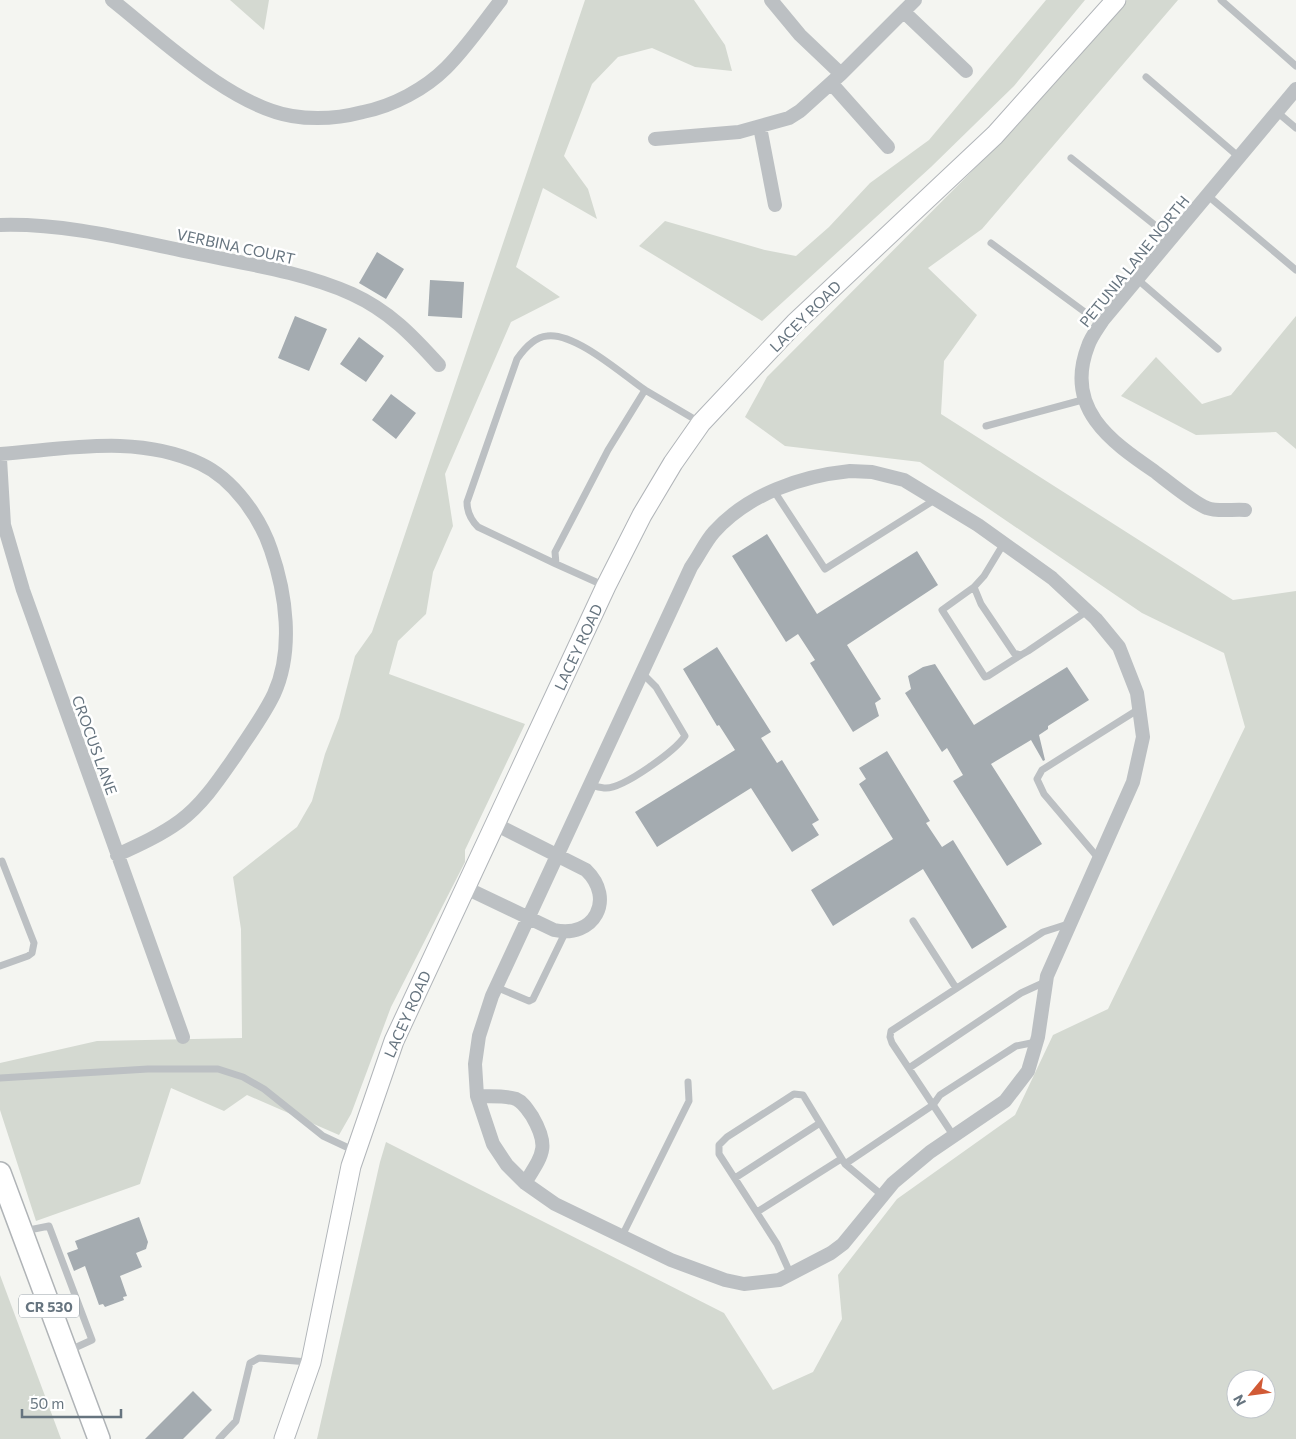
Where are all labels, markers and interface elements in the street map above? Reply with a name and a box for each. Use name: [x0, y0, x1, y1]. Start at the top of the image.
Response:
street label: PETUNIA LANE NORTH: [1075, 192, 1193, 330]
street label: VERBINA COURT: [175, 225, 297, 267]
street label: LACEY ROAD: [766, 277, 844, 355]
street label: LACEY ROAD: [550, 601, 606, 693]
street label: CROCUS LANE: [69, 693, 121, 797]
street label: LACEY ROAD: [380, 968, 434, 1060]
road number: CR 530: [19, 1294, 79, 1318]
north arrow: [1226, 1369, 1276, 1419]
scale bar: [22, 1386, 121, 1418]
text: N: [1229, 1392, 1249, 1409]
text: 50 m: [30, 1394, 64, 1412]

